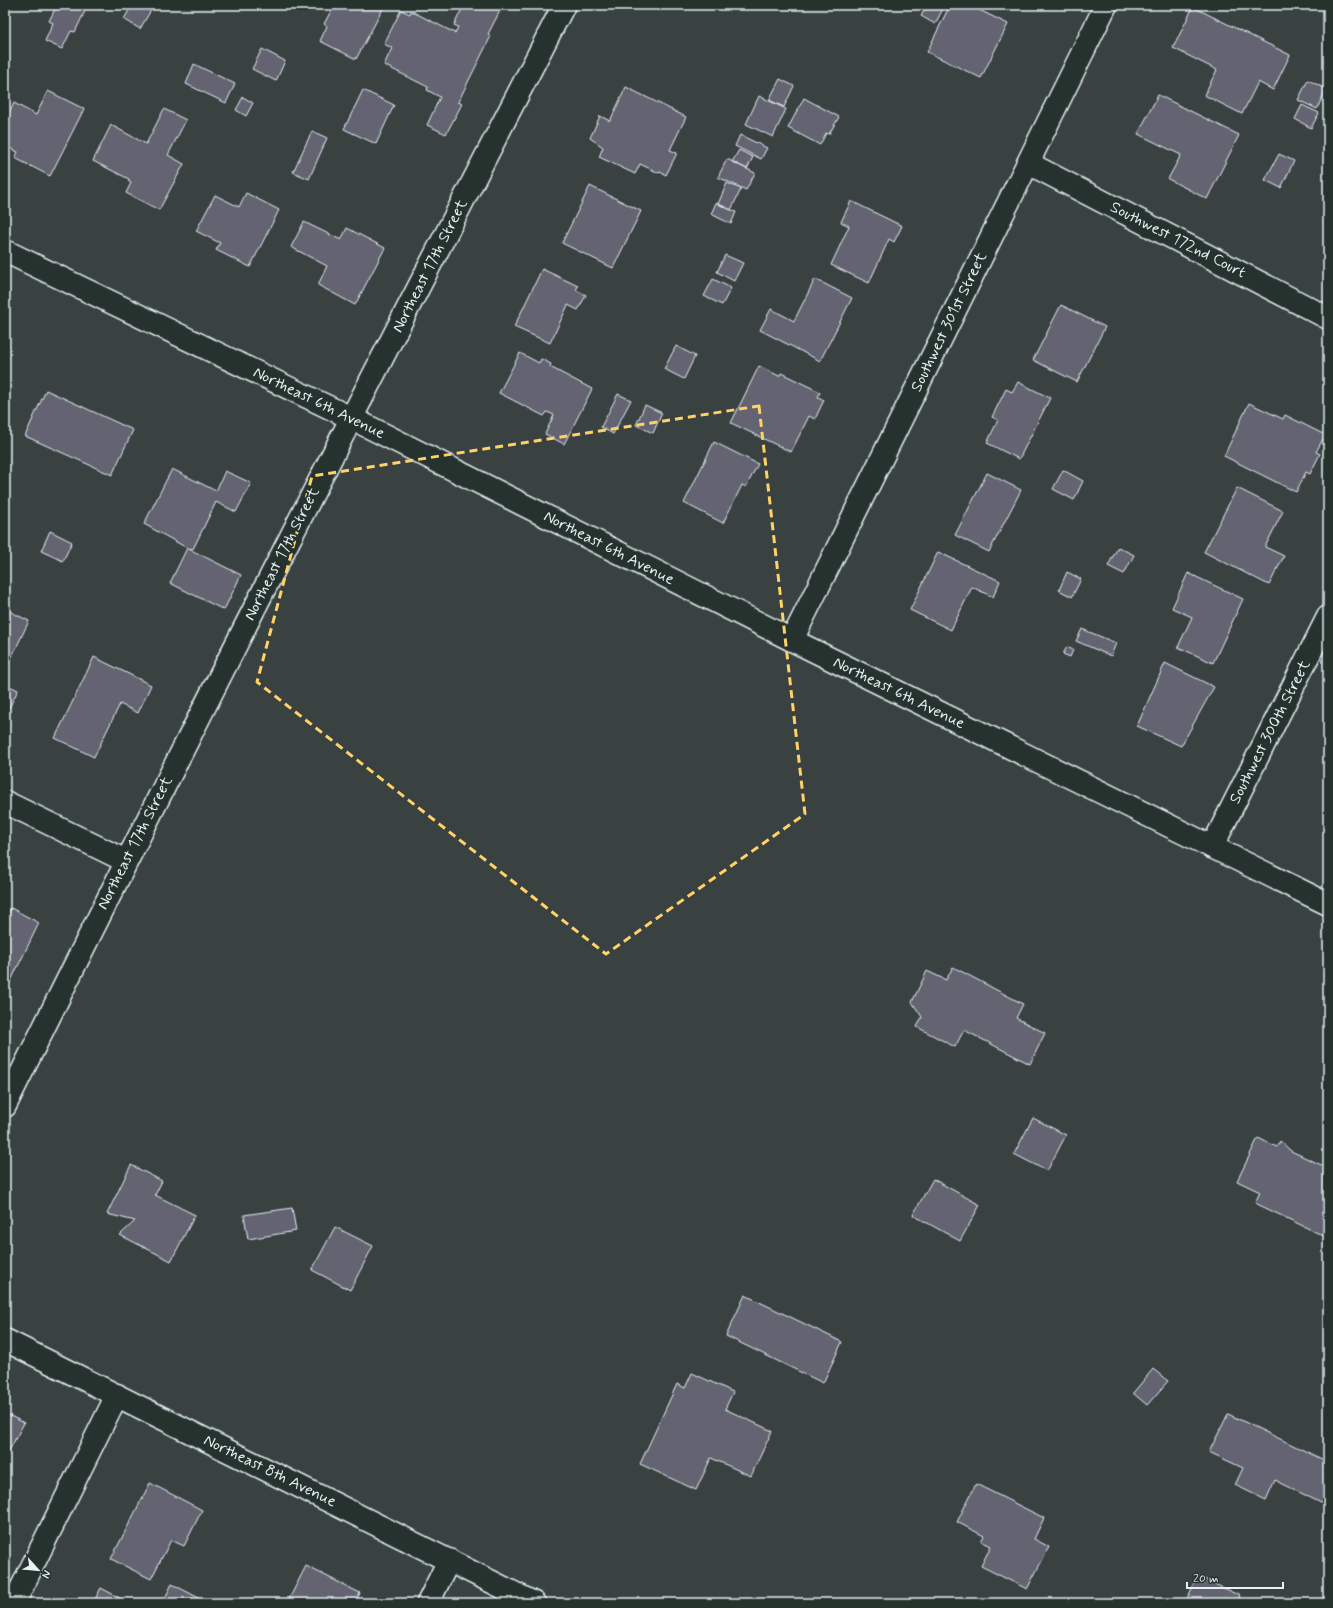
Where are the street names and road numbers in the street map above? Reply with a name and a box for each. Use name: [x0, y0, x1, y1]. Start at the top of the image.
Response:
street label: Northeast 17th Street: [387, 195, 473, 336]
street label: Southwest 172nd Court: [1107, 197, 1249, 283]
street label: Southwest 301st Street: [906, 248, 992, 395]
street label: Northeast 6th Avenue: [250, 362, 389, 444]
street label: Northeast 17th Street: [239, 483, 325, 624]
street label: Northeast 6th Avenue: [540, 506, 678, 590]
street label: Northeast 6th Avenue: [830, 652, 969, 734]
street label: Southwest 300th Street: [1225, 656, 1316, 807]
street label: Northeast 17th Street: [92, 772, 178, 913]
street label: Northeast 8th Avenue: [200, 1430, 340, 1512]

